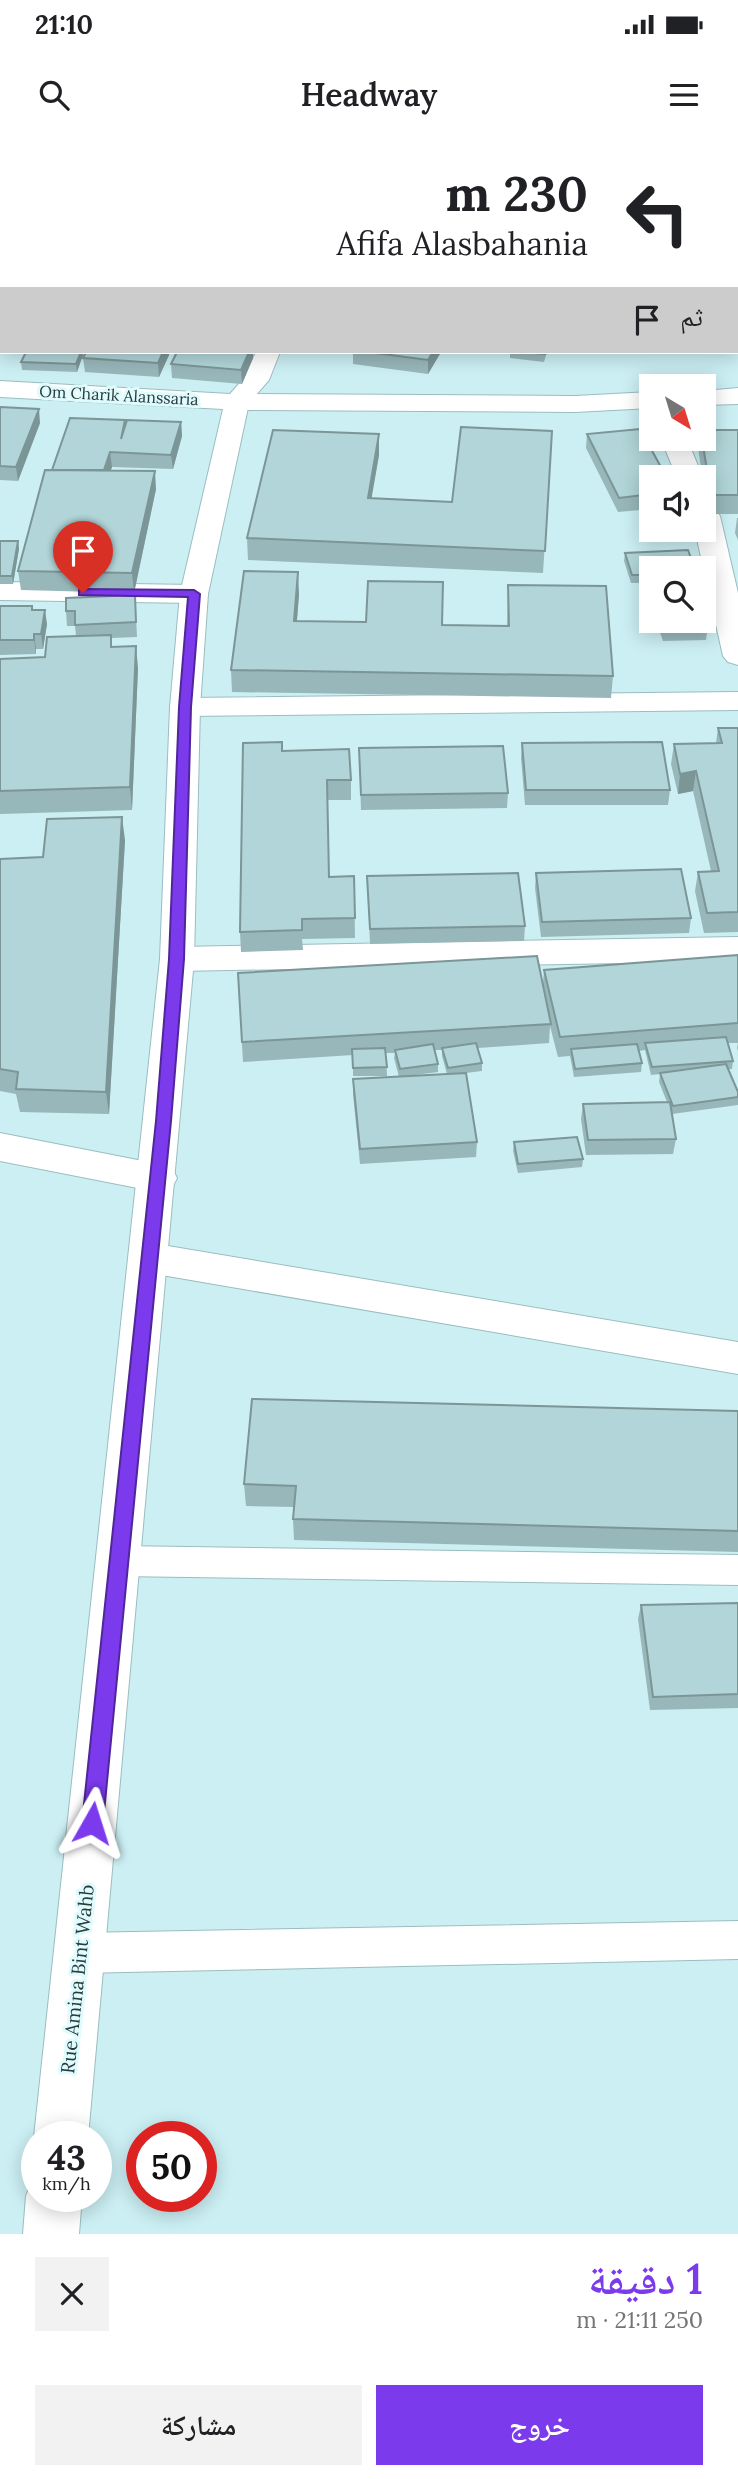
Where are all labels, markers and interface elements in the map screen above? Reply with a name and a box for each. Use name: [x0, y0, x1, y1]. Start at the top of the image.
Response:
text: 21:10: [35, 8, 93, 41]
text: Headway: [301, 74, 437, 115]
icon: search: [35, 76, 73, 114]
icon: menu: [665, 76, 703, 114]
text: 230 m: [445, 162, 588, 224]
icon: left: [612, 168, 703, 259]
text: Afifa Alasbahania: [336, 223, 588, 264]
text: ثم: [680, 300, 703, 333]
icon: arrive: [628, 301, 666, 339]
north arrow: [639, 374, 716, 452]
map controls: [639, 374, 716, 633]
street label: Om Charik Alanssaria: [39, 381, 199, 409]
button: sound: [639, 465, 716, 542]
pin: [53, 521, 113, 593]
icon: arrive: [64, 532, 102, 570]
button: search: [639, 556, 716, 633]
position arrow: [55, 1786, 129, 1860]
street label: Rue Amina Bint Wahb: [55, 1883, 99, 2075]
speed limit sign: 50: [126, 2121, 217, 2212]
text: 43: [47, 2135, 86, 2180]
text: km/h: [42, 2172, 91, 2195]
text: 1 دقيقة: [588, 2252, 703, 2306]
button: close: [35, 2257, 109, 2331]
text: 250 m · 21:11: [576, 2305, 703, 2334]
button: مشاركة: [35, 2385, 362, 2465]
button: خروج: [376, 2385, 703, 2465]

